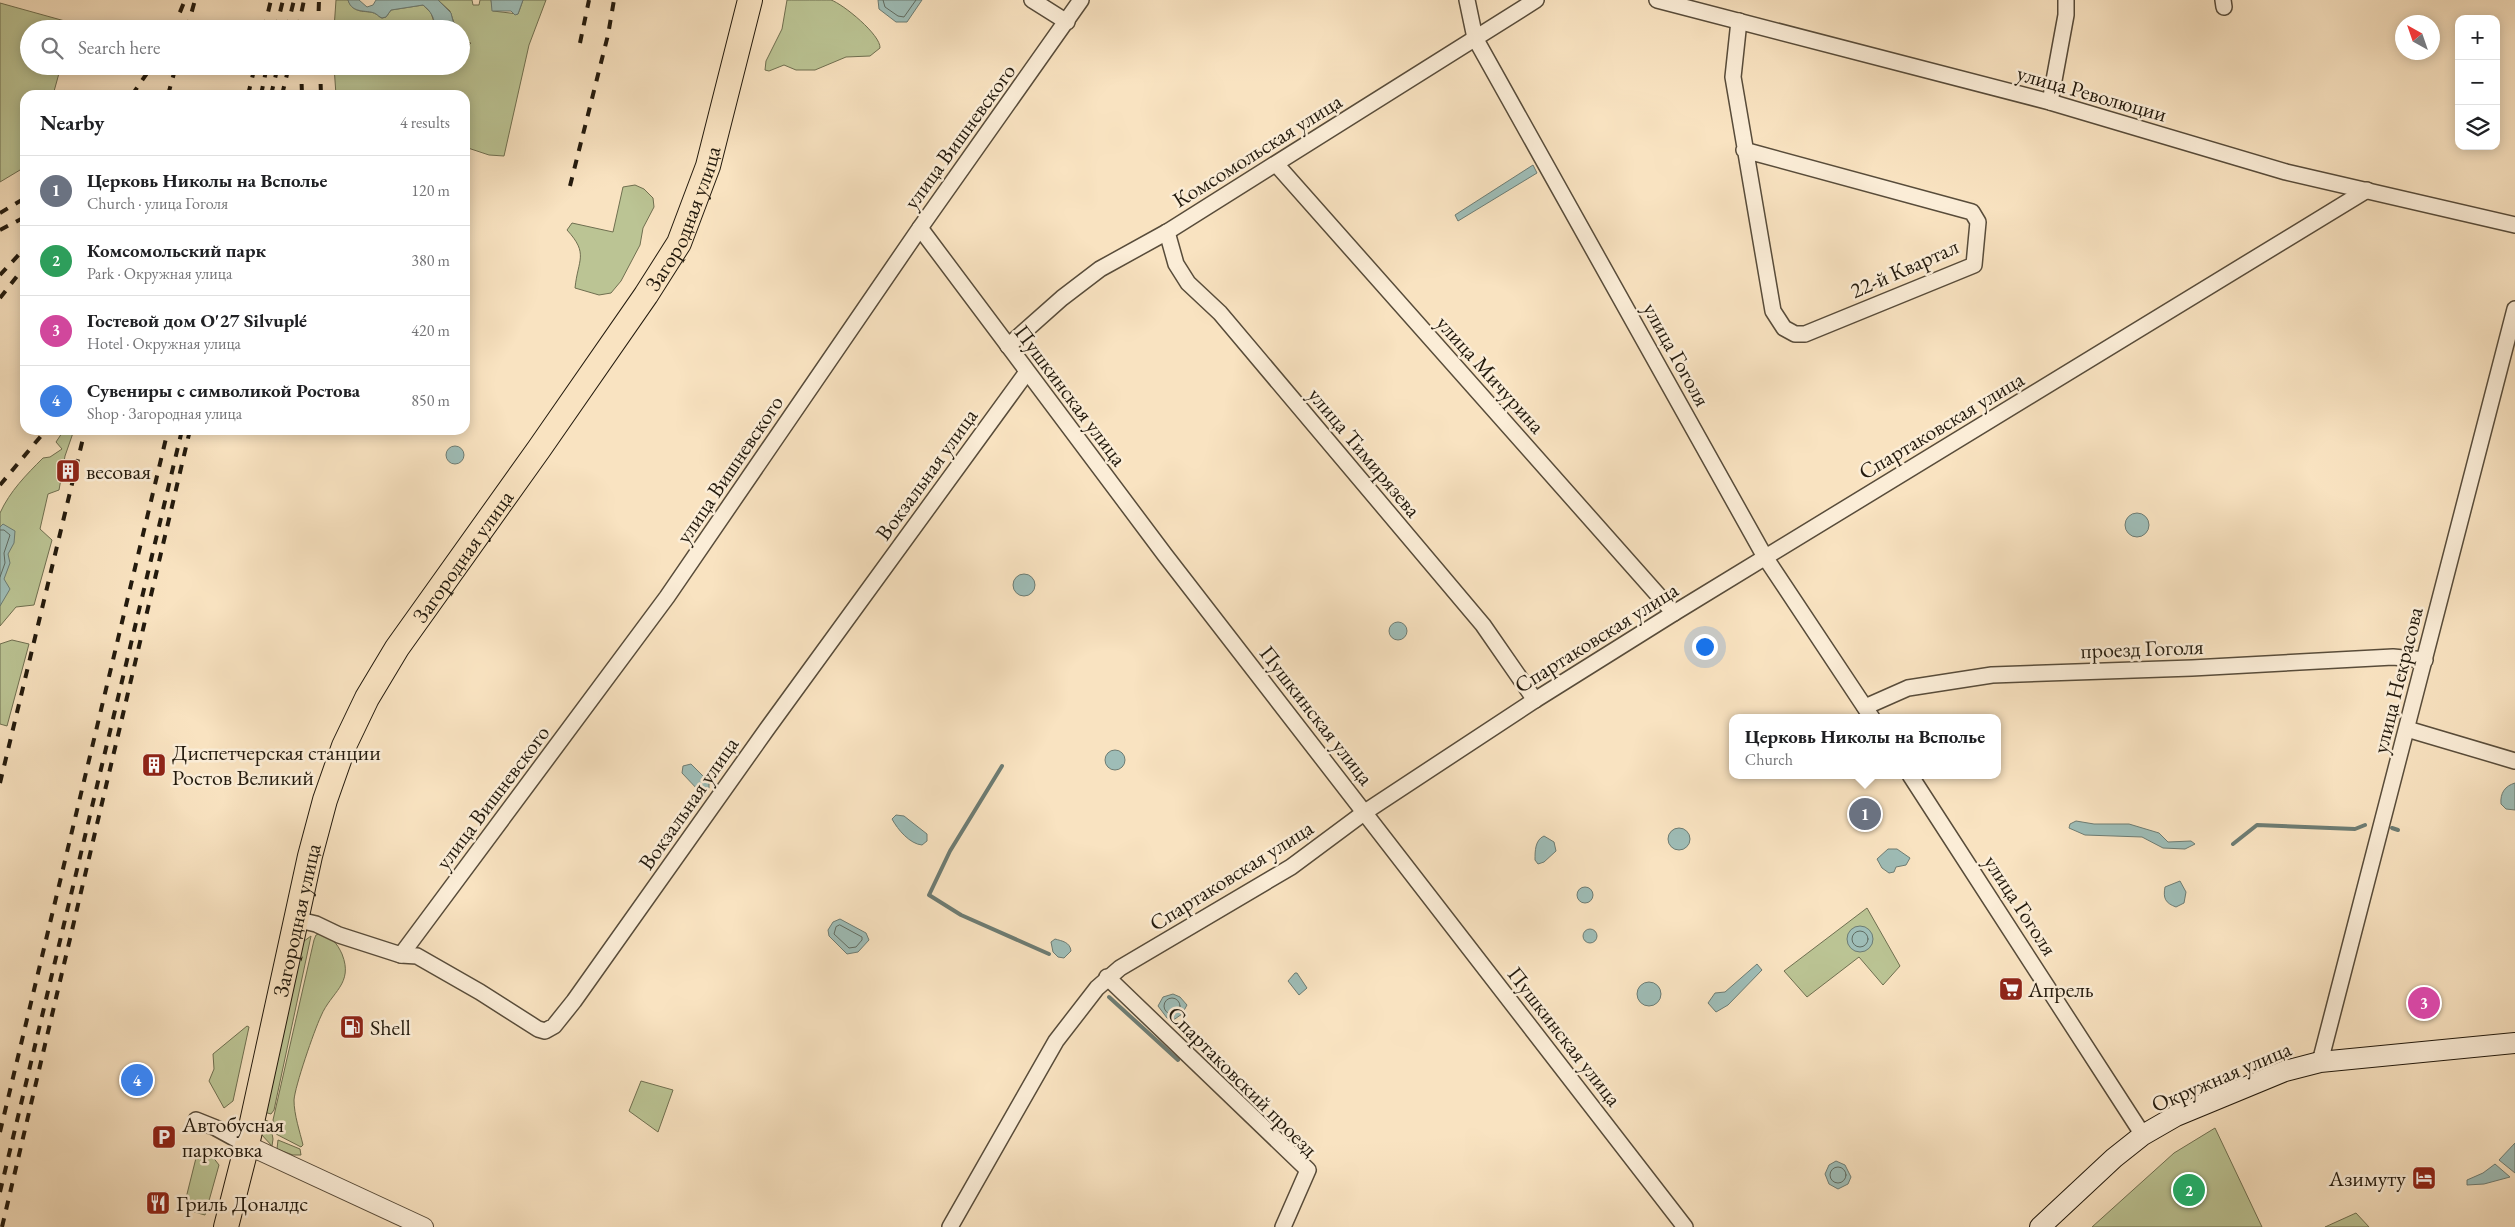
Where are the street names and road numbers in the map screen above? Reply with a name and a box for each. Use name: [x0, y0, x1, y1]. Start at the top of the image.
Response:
street label: улица Вишневского: [897, 58, 1022, 215]
street label: улица Революции: [2014, 58, 2171, 129]
street label: Комсомольская улица: [1167, 86, 1348, 214]
street label: Загородная улица: [638, 143, 728, 297]
street label: 22-й Квартал: [1845, 232, 1963, 305]
street label: улица Гоголя: [1636, 297, 1717, 412]
street label: улица Мичурина: [1430, 309, 1552, 440]
street label: Пушкинская улица: [1008, 319, 1133, 472]
street label: Спартаковская улица: [1853, 364, 2030, 486]
street label: улица Тимирязева: [1302, 381, 1428, 524]
street label: улица Вишневского: [669, 389, 790, 549]
street label: Вокзальная улица: [869, 402, 984, 546]
street label: Загородная улица: [406, 484, 520, 629]
street label: Спартаковская улица: [1509, 575, 1684, 700]
street label: улица Некрасова: [2365, 604, 2430, 756]
street label: проезд Гоголя: [2080, 632, 2204, 665]
street label: Пушкинская улица: [1253, 639, 1380, 791]
street label: улица Вишневского: [429, 719, 556, 875]
street label: Вокзальная улица: [632, 731, 745, 876]
street label: Спартаковская улица: [1144, 813, 1319, 938]
street label: Загородная улица: [266, 840, 328, 1000]
street label: улица Гоголя: [1977, 849, 2064, 961]
street label: Пушкинская улица: [1501, 960, 1628, 1112]
street label: Спартаковский проезд: [1161, 1000, 1324, 1163]
street label: Окружная улица: [2147, 1034, 2296, 1119]

